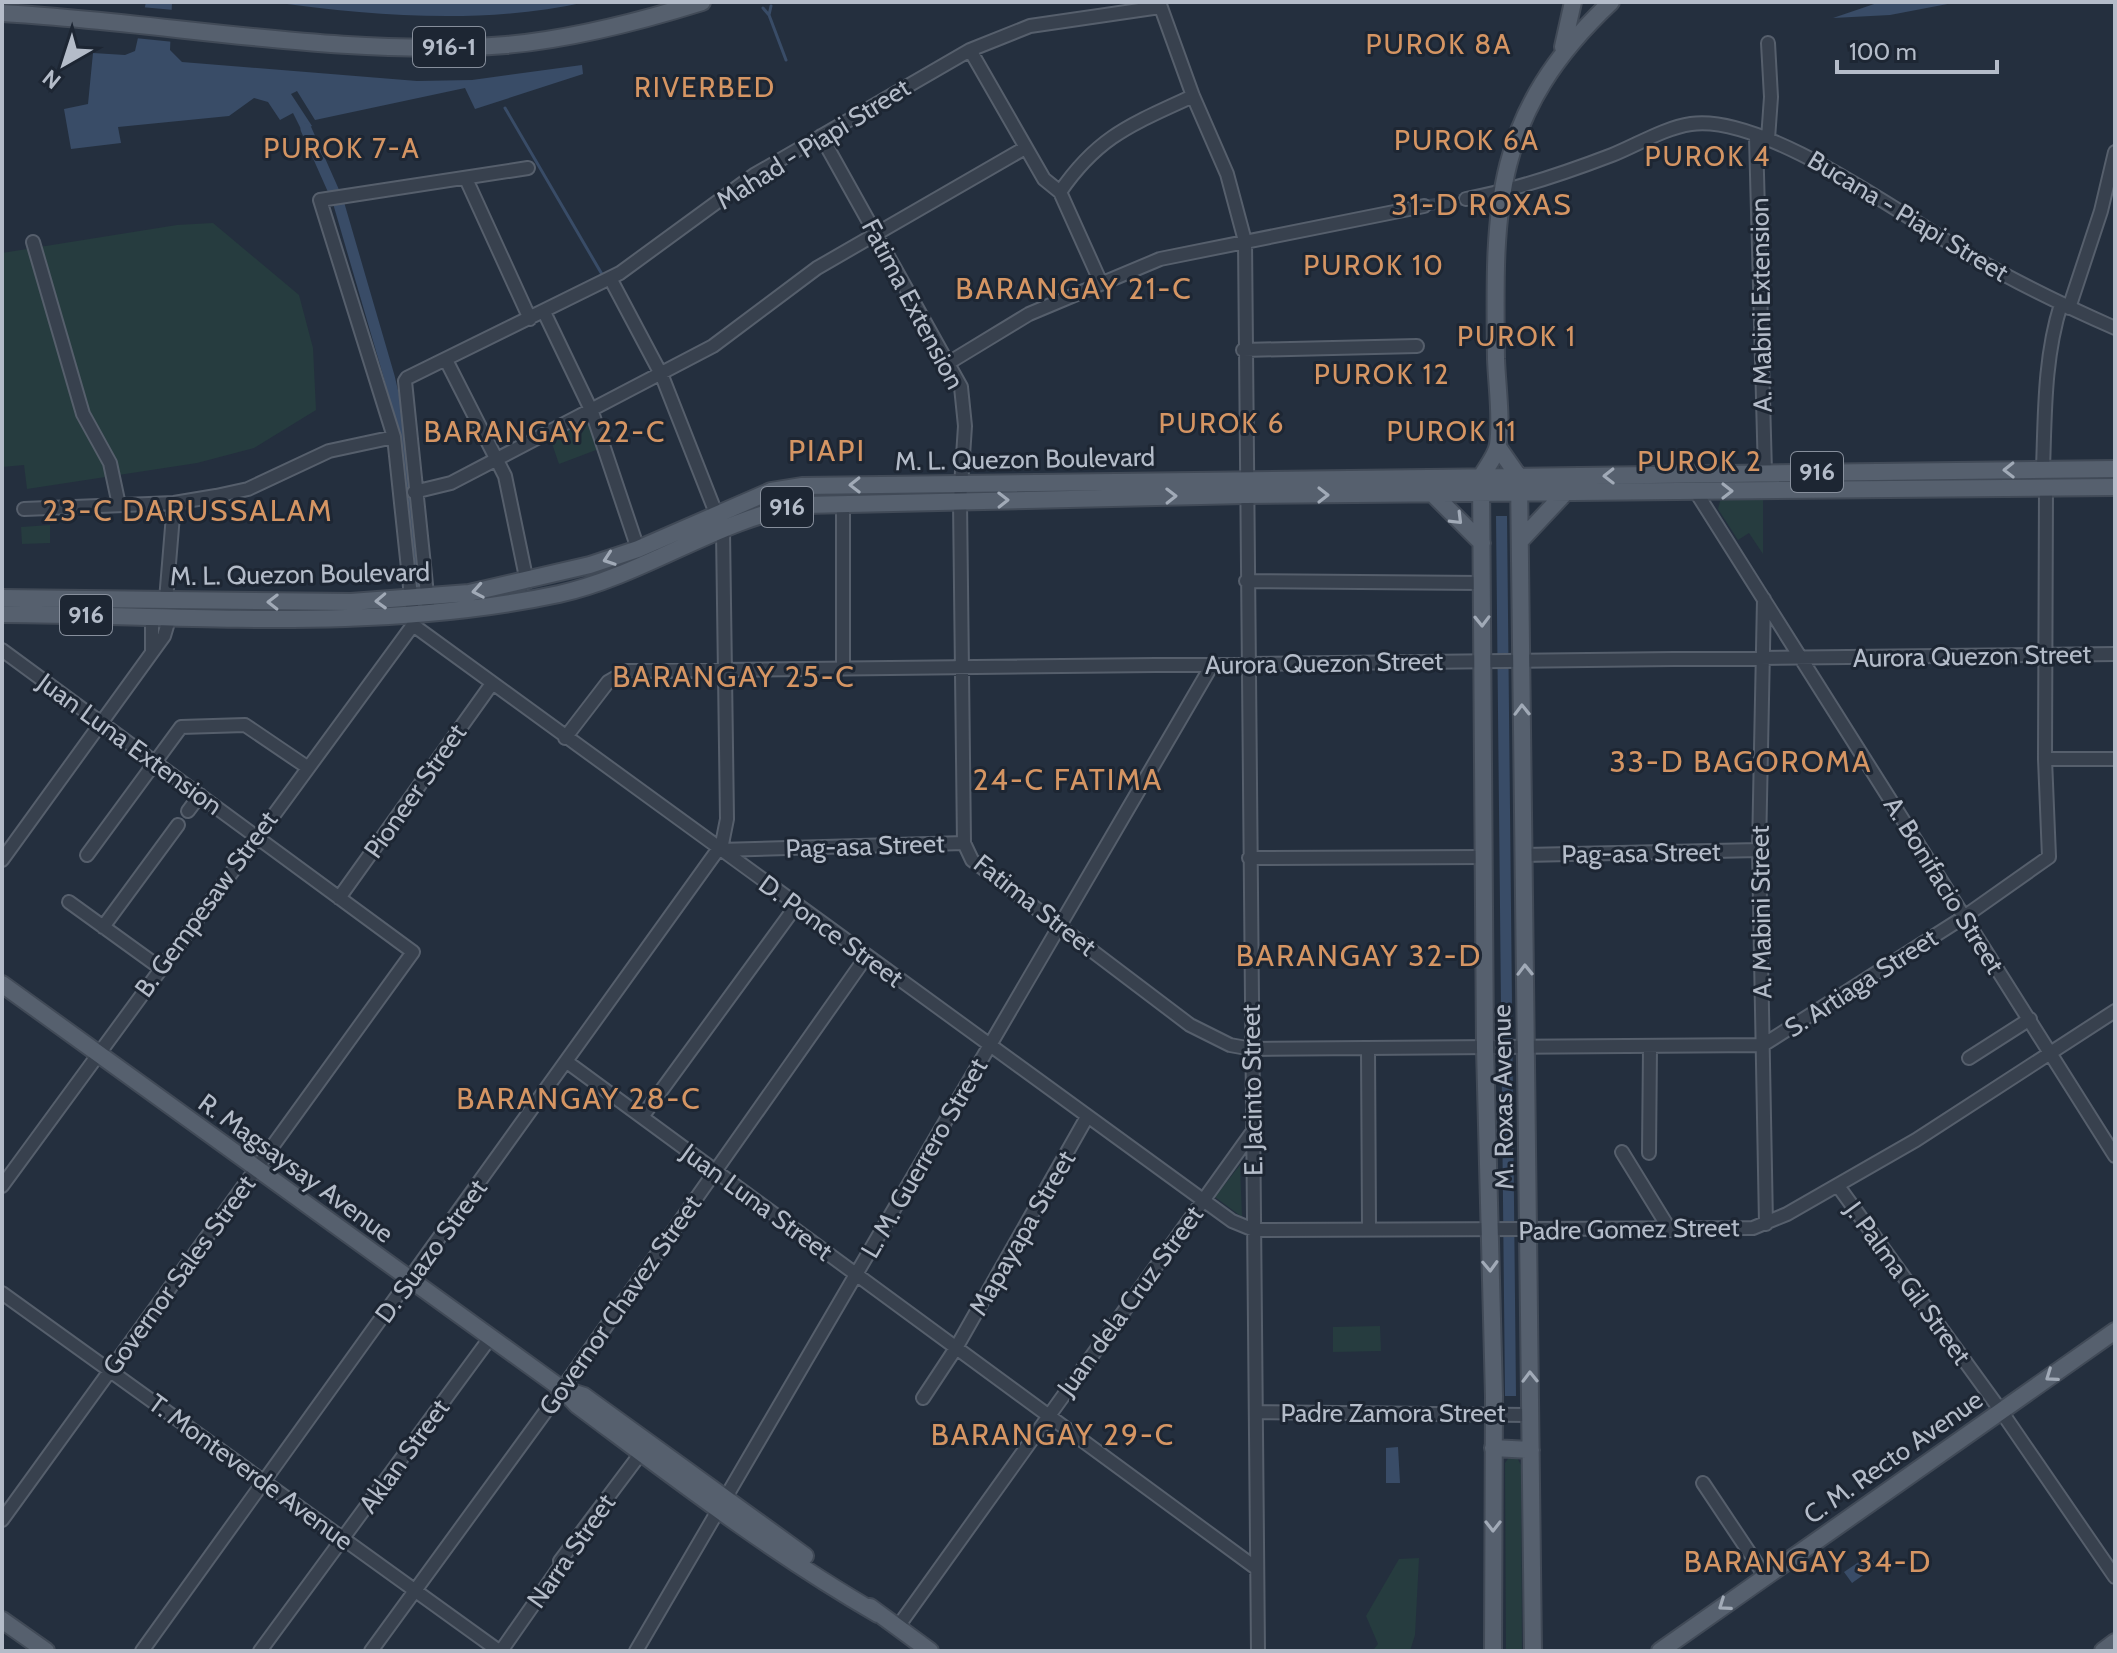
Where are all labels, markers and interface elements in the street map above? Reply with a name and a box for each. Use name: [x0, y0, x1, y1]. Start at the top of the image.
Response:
north arrow: [24, 24, 104, 104]
scale bar: [1837, 24, 1997, 74]
road number: 916-1: [413, 27, 485, 67]
district label: PUROK 8A: [1365, 27, 1513, 61]
text: 100 m: [1849, 37, 1917, 66]
text: N: [37, 64, 66, 95]
district label: RIVERBED: [634, 70, 776, 104]
street label: Mahad - Piapi Street: [710, 71, 916, 217]
district label: PUROK 6A: [1394, 123, 1540, 157]
district label: PUROK 7-A: [263, 131, 421, 165]
district label: PUROK 4: [1644, 139, 1772, 173]
street label: Bucana - Piapi Street: [1802, 143, 2014, 289]
district label: 31-D ROXAS: [1391, 186, 1573, 223]
street label: A. Mabini Extension: [1743, 197, 1779, 413]
street label: Fatima Extension: [855, 213, 971, 395]
district label: PUROK 10: [1303, 248, 1445, 282]
district label: BARANGAY 21-C: [955, 270, 1193, 307]
district label: PUROK 1: [1457, 319, 1577, 353]
district label: PUROK 12: [1314, 357, 1450, 391]
district label: PUROK 6: [1159, 406, 1285, 440]
district label: BARANGAY 22-C: [424, 413, 666, 450]
district label: PUROK 11: [1386, 414, 1518, 448]
district label: PIAPI: [788, 432, 866, 469]
street label: M. L. Quezon Boulevard: [895, 441, 1155, 477]
district label: PUROK 2: [1637, 444, 1763, 478]
road number: 916: [1791, 452, 1843, 492]
one-way arrow: [2002, 461, 2015, 479]
one-way arrow: [1602, 467, 1615, 485]
one-way arrow: [848, 477, 861, 494]
one-way arrow: [1721, 482, 1734, 500]
one-way arrow: [1317, 486, 1330, 504]
road number: 916: [761, 487, 813, 527]
one-way arrow: [1165, 488, 1178, 505]
one-way arrow: [997, 491, 1010, 509]
district label: 23-C DARUSSALAM: [42, 492, 334, 529]
one-way arrow: [1448, 510, 1462, 524]
one-way arrow: [603, 549, 617, 565]
street label: M. L. Quezon Boulevard: [170, 556, 430, 592]
one-way arrow: [471, 582, 484, 599]
one-way arrow: [266, 593, 279, 610]
one-way arrow: [374, 593, 387, 610]
road number: 916: [60, 595, 112, 635]
one-way arrow: [1474, 615, 1491, 628]
street label: Aurora Quezon Street: [1853, 638, 2092, 674]
street label: Aurora Quezon Street: [1205, 645, 1444, 681]
district label: BARANGAY 25-C: [612, 658, 856, 695]
street label: Juan Luna Extension: [31, 666, 229, 822]
one-way arrow: [1513, 703, 1531, 716]
street label: Pioneer Street: [357, 718, 473, 864]
district label: 33-D BAGOROMA: [1610, 743, 1872, 780]
district label: 24-C FATIMA: [973, 761, 1163, 798]
street label: A. Bonifacio Street: [1877, 791, 2011, 979]
street label: B. Gempesaw Street: [128, 804, 284, 1003]
street label: A. Mabini Street: [1743, 825, 1779, 999]
street label: Pag-asa Street: [785, 827, 945, 865]
street label: Pag-asa Street: [1561, 836, 1721, 870]
street label: Fatima Street: [967, 847, 1103, 963]
street label: D. Ponce Street: [753, 868, 910, 994]
street label: S. Artiaga Street: [1779, 922, 1944, 1044]
district label: BARANGAY 32-D: [1236, 937, 1482, 974]
one-way arrow: [1516, 963, 1534, 976]
street label: E. Jacinto Street: [1234, 1004, 1269, 1176]
street label: M. Roxas Avenue: [1485, 1004, 1521, 1190]
street label: L. M. Guerrero Street: [854, 1052, 994, 1263]
district label: BARANGAY 28-C: [456, 1080, 702, 1117]
street label: R. Magsaysay Avenue: [192, 1087, 400, 1249]
street label: Juan Luna Street: [674, 1136, 839, 1268]
street label: Mapayapa Street: [962, 1145, 1082, 1321]
street label: Governor Sales Street: [96, 1169, 262, 1381]
street label: D. Suazo Street: [368, 1173, 494, 1329]
street label: Governor Chavez Street: [532, 1189, 708, 1421]
street label: J. Palma Gil Street: [1838, 1194, 1978, 1371]
street label: Juan dela Cruz Street: [1050, 1199, 1210, 1403]
street label: Padre Gomez Street: [1518, 1211, 1740, 1247]
one-way arrow: [1481, 1260, 1499, 1273]
one-way arrow: [2046, 1366, 2060, 1381]
one-way arrow: [1521, 1370, 1539, 1383]
street label: C. M. Recto Avenue: [1797, 1383, 1989, 1531]
street label: T. Monteverde Avenue: [142, 1387, 360, 1557]
street label: Aklan Street: [352, 1392, 456, 1519]
street label: Padre Zamora Street: [1280, 1397, 1506, 1429]
district label: BARANGAY 29-C: [931, 1416, 1175, 1453]
street label: Narra Street: [520, 1488, 622, 1614]
one-way arrow: [1484, 1520, 1502, 1533]
district label: BARANGAY 34-D: [1684, 1543, 1932, 1580]
one-way arrow: [1718, 1596, 1732, 1610]

